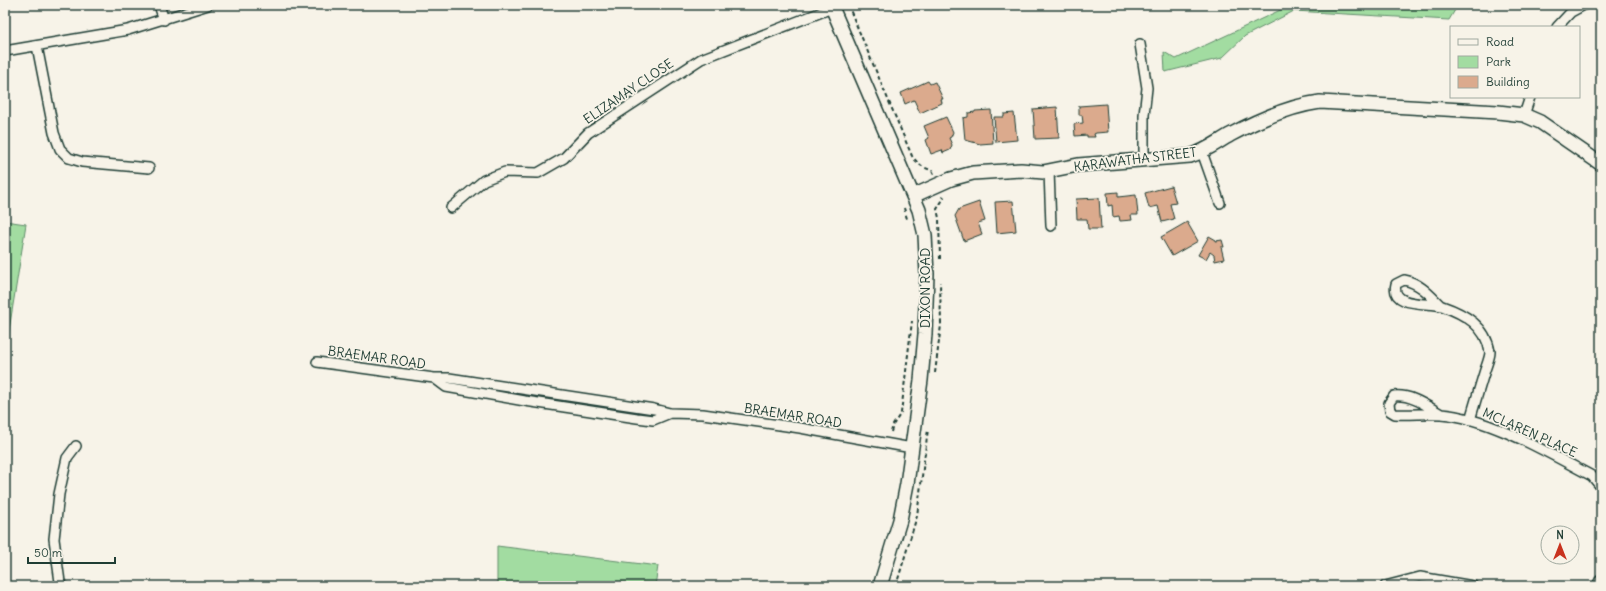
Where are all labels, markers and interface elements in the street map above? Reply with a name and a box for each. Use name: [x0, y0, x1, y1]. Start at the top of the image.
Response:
legend: [1450, 26, 1580, 98]
text: Road: [1486, 34, 1514, 49]
text: Park: [1486, 54, 1511, 69]
street label: ELIZAMAY CLOSE: [580, 55, 677, 128]
text: Building: [1486, 74, 1530, 89]
street label: KARAWATHA STREET: [1073, 143, 1198, 175]
street label: DIXON ROAD: [917, 248, 934, 328]
street label: BRAEMAR ROAD: [327, 342, 427, 373]
street label: BRAEMAR ROAD: [743, 399, 843, 432]
street label: MCLAREN PLACE: [1480, 404, 1580, 461]
north arrow: [1540, 525, 1580, 565]
text: N: [1556, 528, 1564, 542]
scale bar: [28, 539, 115, 565]
text: 50 m: [34, 545, 63, 560]

